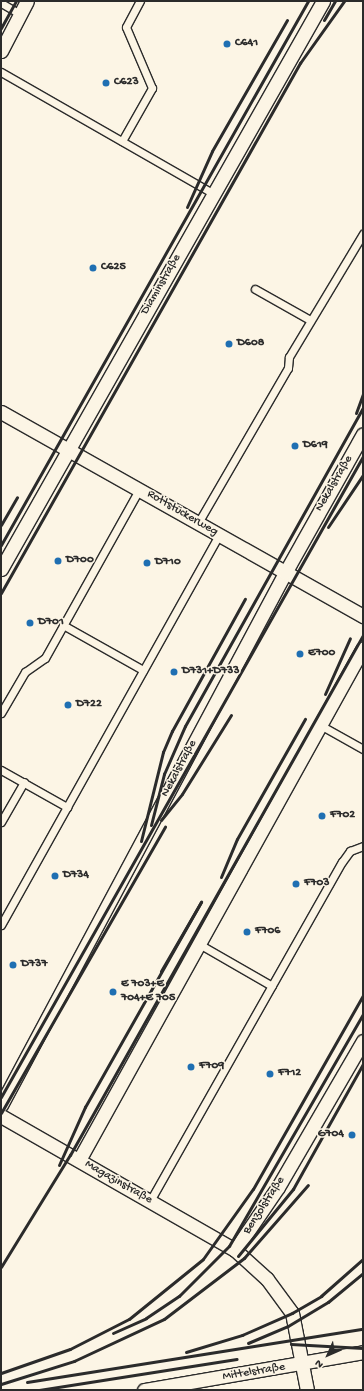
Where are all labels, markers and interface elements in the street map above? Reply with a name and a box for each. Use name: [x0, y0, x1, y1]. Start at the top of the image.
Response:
place label: C641: [235, 37, 258, 51]
marker: C641: [222, 39, 232, 49]
place label: C623: [114, 76, 139, 90]
marker: C623: [101, 78, 111, 88]
street label: Diaminstraße: [139, 252, 185, 318]
place label: C625: [101, 261, 126, 275]
marker: C625: [88, 263, 98, 273]
place label: D608: [237, 337, 264, 351]
marker: D608: [224, 339, 234, 349]
place label: D619: [303, 439, 328, 453]
marker: D619: [290, 441, 300, 451]
street label: Nekalstraße: [313, 453, 357, 515]
street label: Rottstückerweg: [144, 488, 220, 540]
place label: D700: [66, 554, 94, 568]
marker: D700: [53, 556, 63, 566]
place label: D710: [155, 556, 181, 570]
marker: D710: [142, 558, 152, 568]
place label: D701: [38, 616, 64, 630]
marker: D701: [25, 618, 35, 628]
place label: E700: [308, 647, 335, 661]
marker: E700: [295, 649, 305, 659]
place label: D731+D733: [182, 665, 239, 679]
marker: D731+D733: [169, 667, 179, 677]
place label: D722: [76, 698, 102, 712]
marker: D722: [63, 700, 73, 710]
street label: Nekalstraße: [159, 738, 201, 800]
place label: F702: [330, 809, 355, 823]
marker: F702: [317, 811, 327, 821]
place label: D734: [63, 869, 89, 883]
marker: D734: [50, 871, 60, 881]
place label: F703: [304, 877, 329, 891]
marker: F703: [291, 879, 301, 889]
place label: F706: [255, 925, 280, 939]
marker: F706: [242, 927, 252, 937]
place label: D737: [21, 958, 48, 972]
marker: D737: [8, 960, 18, 970]
place label: E 703+E 704+E 705: [121, 978, 175, 1006]
marker: E 703+E 704+E 705: [108, 987, 118, 997]
place label: F709: [199, 1060, 224, 1074]
marker: F709: [186, 1062, 196, 1072]
place label: F712: [278, 1067, 301, 1081]
marker: F712: [265, 1069, 275, 1079]
place label: G704: [318, 1128, 344, 1142]
marker: G704: [347, 1130, 357, 1140]
street label: Magazinstraße: [82, 1158, 154, 1208]
street label: Benzolstraße: [241, 1174, 289, 1238]
north arrow: [308, 1335, 348, 1375]
text: N: [313, 1357, 326, 1370]
street label: Mittelstraße: [222, 1361, 286, 1385]

